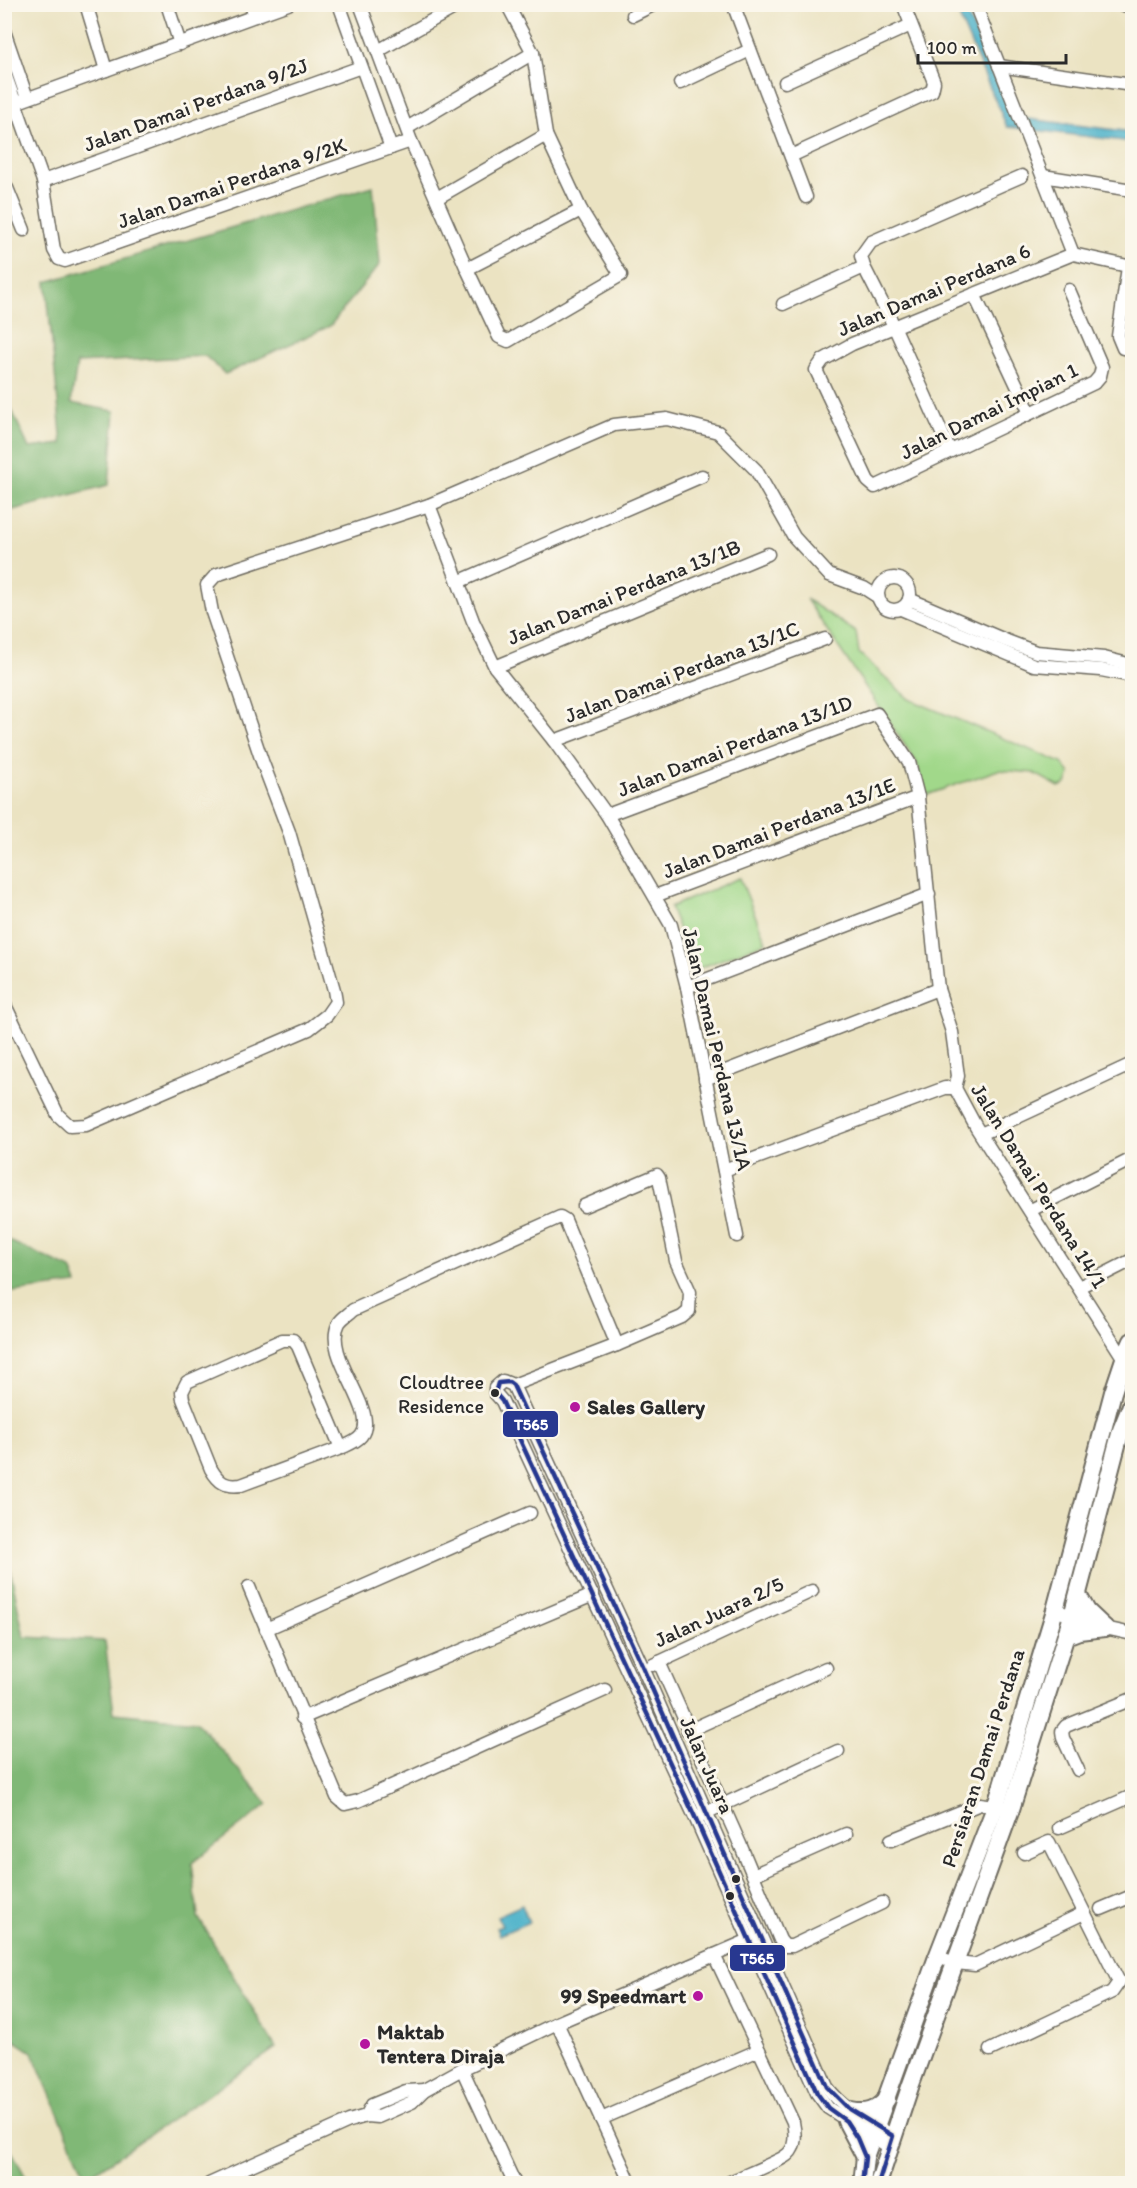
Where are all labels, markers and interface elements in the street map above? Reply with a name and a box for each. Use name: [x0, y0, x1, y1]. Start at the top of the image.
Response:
scale bar: [918, 27, 1066, 65]
text: 100 m: [927, 37, 977, 59]
street label: Jalan Damai Perdana 9/2J: [80, 52, 311, 157]
street label: Jalan Damai Perdana 9/2K: [114, 131, 350, 233]
street label: Jalan Damai Perdana 6: [834, 238, 1034, 341]
street label: Jalan Damai Impian 1: [896, 357, 1082, 464]
street label: Jalan Damai Perdana 13/1B: [504, 533, 744, 650]
street label: Jalan Damai Perdana 13/1C: [561, 615, 803, 728]
street label: Jalan Damai Perdana 13/1D: [614, 689, 856, 802]
street label: Jalan Damai Perdana 13/1E: [659, 772, 899, 883]
street label: Jalan Damai Perdana 13/1A: [677, 925, 758, 1174]
street label: Jalan Damai Perdana 14/1: [966, 1079, 1113, 1293]
place label: Cloudtree Residence: [398, 1370, 484, 1418]
marker: Cloudtree Residence: [489, 1387, 501, 1399]
place label: Sales Gallery: [587, 1394, 706, 1420]
marker: Sales Gallery: [568, 1400, 582, 1414]
line badge: T565: [502, 1410, 559, 1438]
text: T565: [513, 1415, 549, 1434]
street label: Jalan Juara 2/5: [650, 1571, 787, 1652]
street label: Persiaran Damai Perdana: [935, 1645, 1030, 1870]
street label: Jalan Juara: [675, 1712, 740, 1817]
unlabelled marker: [730, 1873, 742, 1885]
unlabelled marker: [724, 1890, 736, 1902]
line badge: T565: [729, 1944, 786, 1972]
text: T565: [739, 1949, 775, 1968]
place label: 99 Speedmart: [560, 1983, 686, 2009]
marker: 99 Speedmart: [691, 1989, 705, 2003]
place label: Maktab Tentera Diraja: [376, 2019, 506, 2069]
marker: Maktab Tentera Diraja: [358, 2037, 372, 2051]

